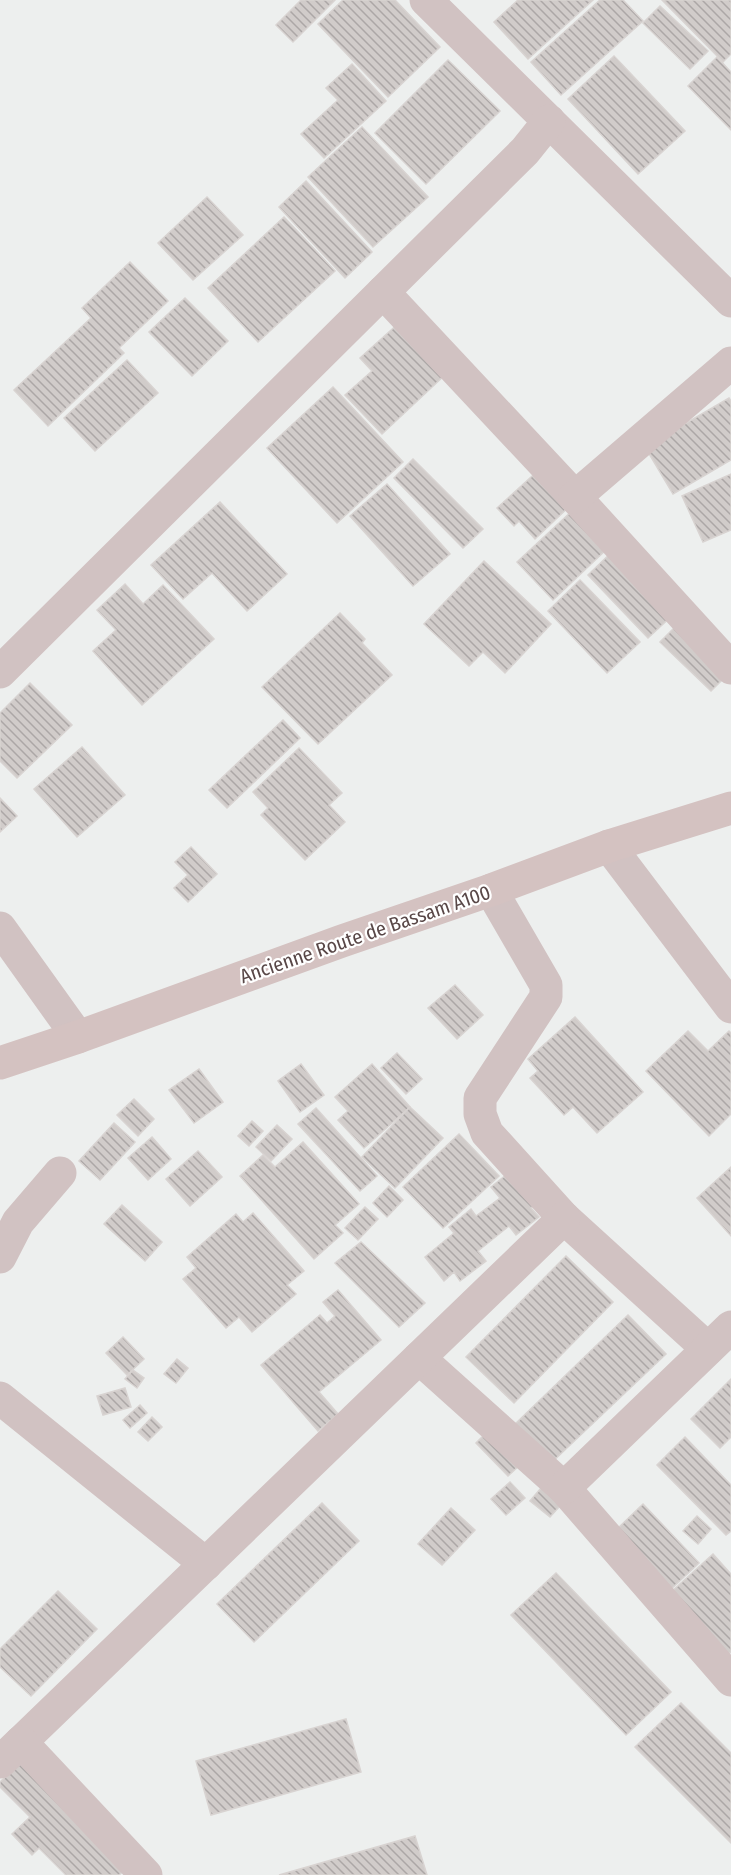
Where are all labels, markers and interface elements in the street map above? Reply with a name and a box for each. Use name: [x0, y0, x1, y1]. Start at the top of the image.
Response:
street label: Ancienne Route de Bassam A100: [237, 880, 493, 988]

